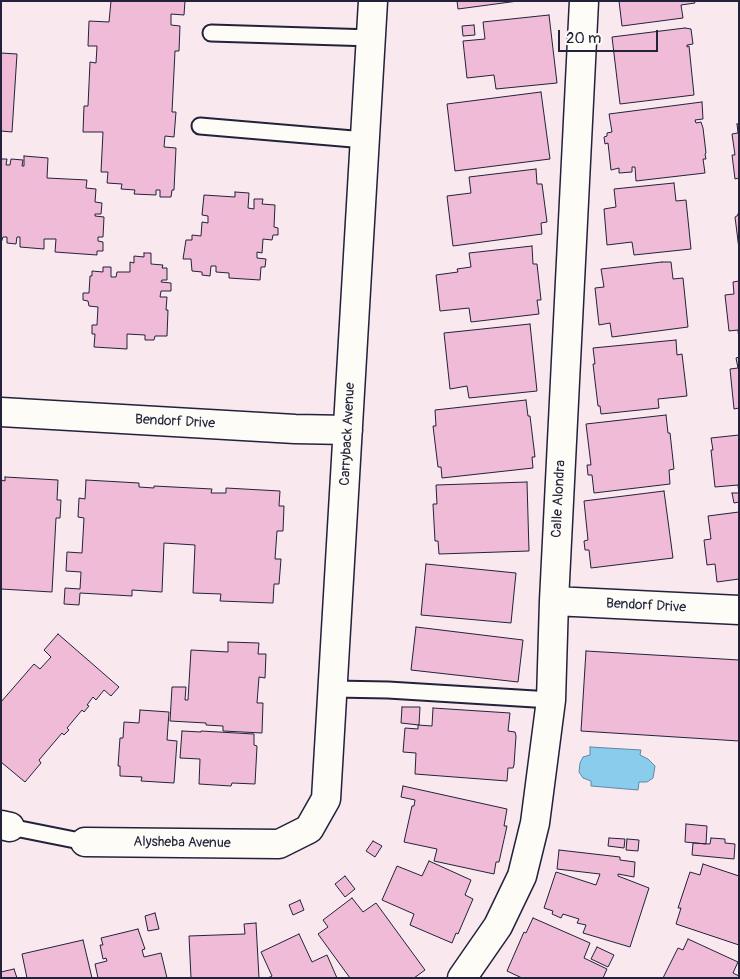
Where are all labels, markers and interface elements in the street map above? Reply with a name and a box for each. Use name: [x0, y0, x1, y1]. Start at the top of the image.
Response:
scale bar: [560, 20, 660, 52]
text: 20 m: [566, 29, 601, 48]
street label: Carryback Avenue: [337, 382, 359, 486]
street label: Bendorf Drive: [135, 412, 215, 432]
street label: Calle Alondra: [549, 460, 569, 538]
street label: Bendorf Drive: [606, 596, 686, 616]
street label: Alysheba Avenue: [133, 834, 231, 852]

